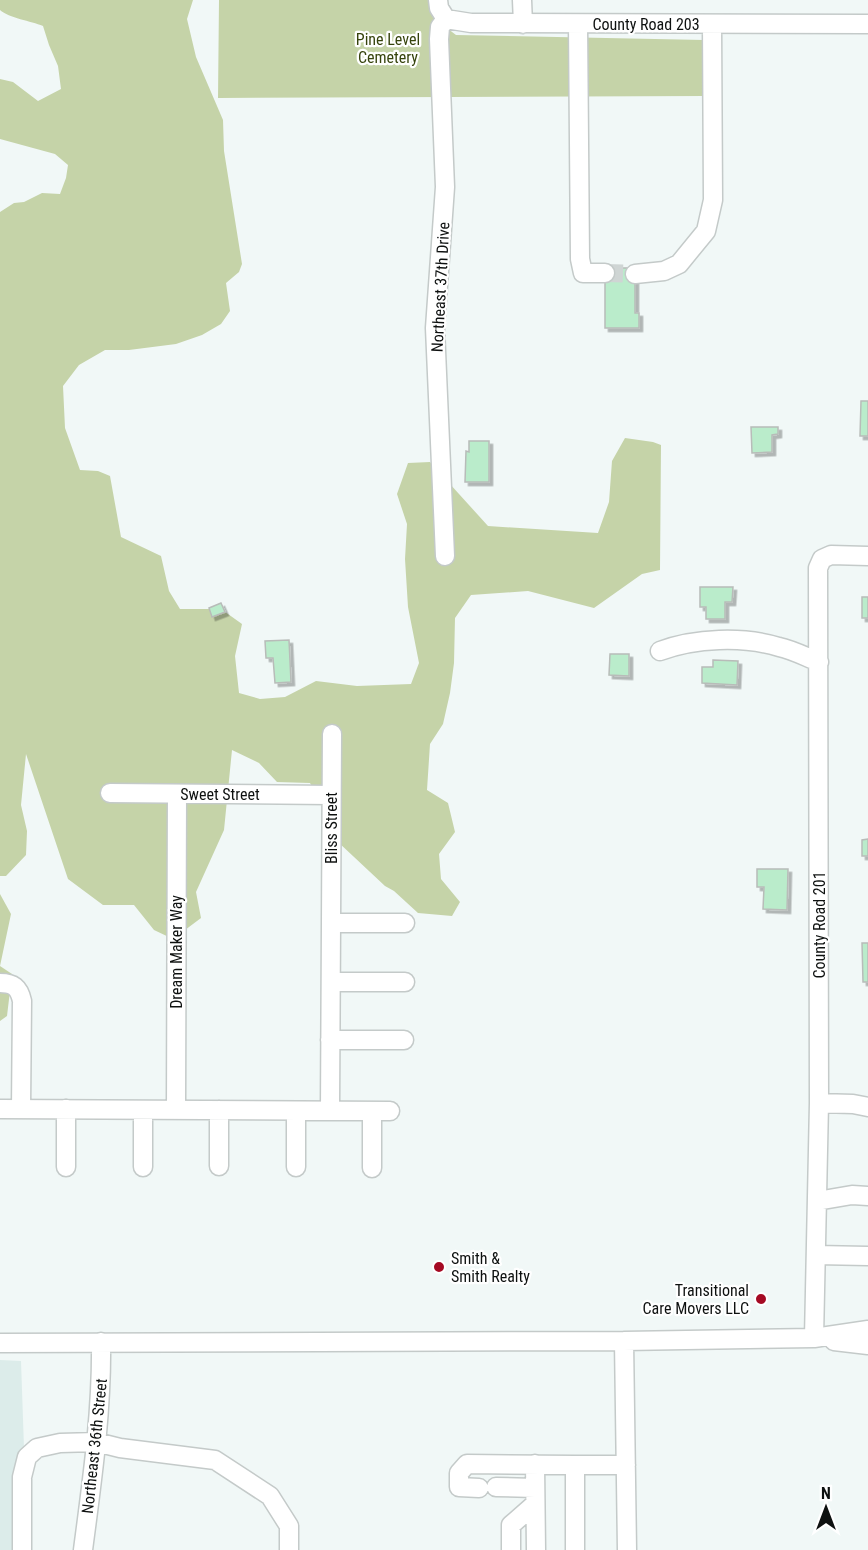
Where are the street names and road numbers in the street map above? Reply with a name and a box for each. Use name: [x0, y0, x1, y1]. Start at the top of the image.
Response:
street label: County Road 203: [592, 15, 700, 34]
street label: Northeast 37th Drive: [428, 221, 453, 353]
street label: Sweet Street: [180, 785, 260, 804]
street label: Bliss Street: [322, 792, 341, 864]
street label: County Road 201: [810, 871, 829, 979]
street label: Dream Maker Way: [167, 895, 186, 1009]
street label: Northeast 36th Street: [78, 1377, 111, 1515]

